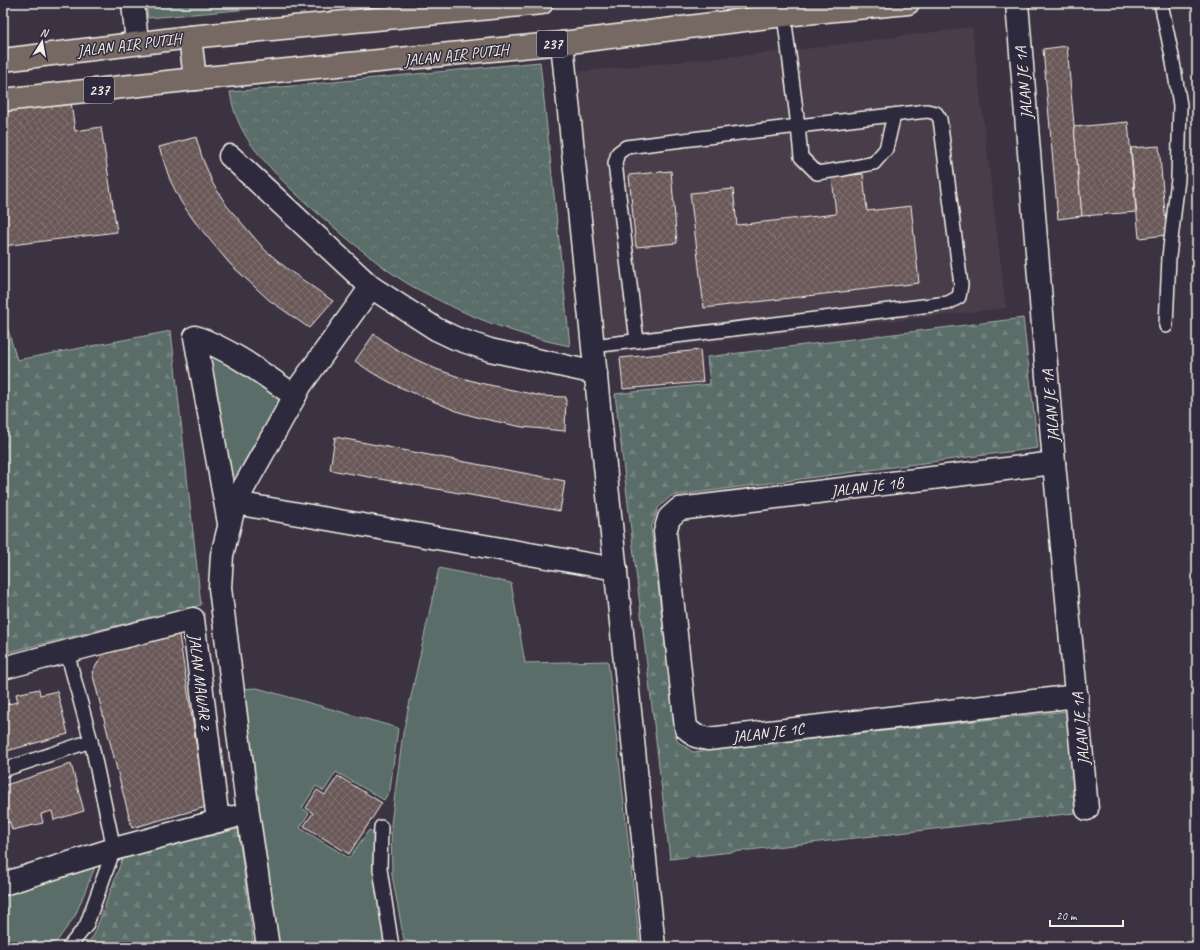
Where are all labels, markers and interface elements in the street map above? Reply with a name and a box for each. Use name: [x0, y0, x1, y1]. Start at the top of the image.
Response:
north arrow: [22, 22, 62, 62]
text: N: [39, 25, 51, 40]
street label: JALAN AIR PUTIH: [75, 28, 185, 61]
road number: 237: [537, 31, 567, 57]
street label: JALAN AIR PUTIH: [402, 39, 512, 71]
street label: JALAN JE 1A: [1011, 45, 1037, 121]
road number: 237: [84, 77, 114, 103]
street label: JALAN JE 1A: [1038, 368, 1064, 444]
street label: JALAN JE 1B: [829, 472, 906, 501]
street label: JALAN MAWAR 2: [184, 632, 216, 733]
street label: JALAN JE 1A: [1068, 691, 1094, 767]
street label: JALAN JE 1C: [730, 718, 807, 747]
scale bar: [1050, 902, 1123, 928]
text: 20 m: [1056, 908, 1078, 924]

